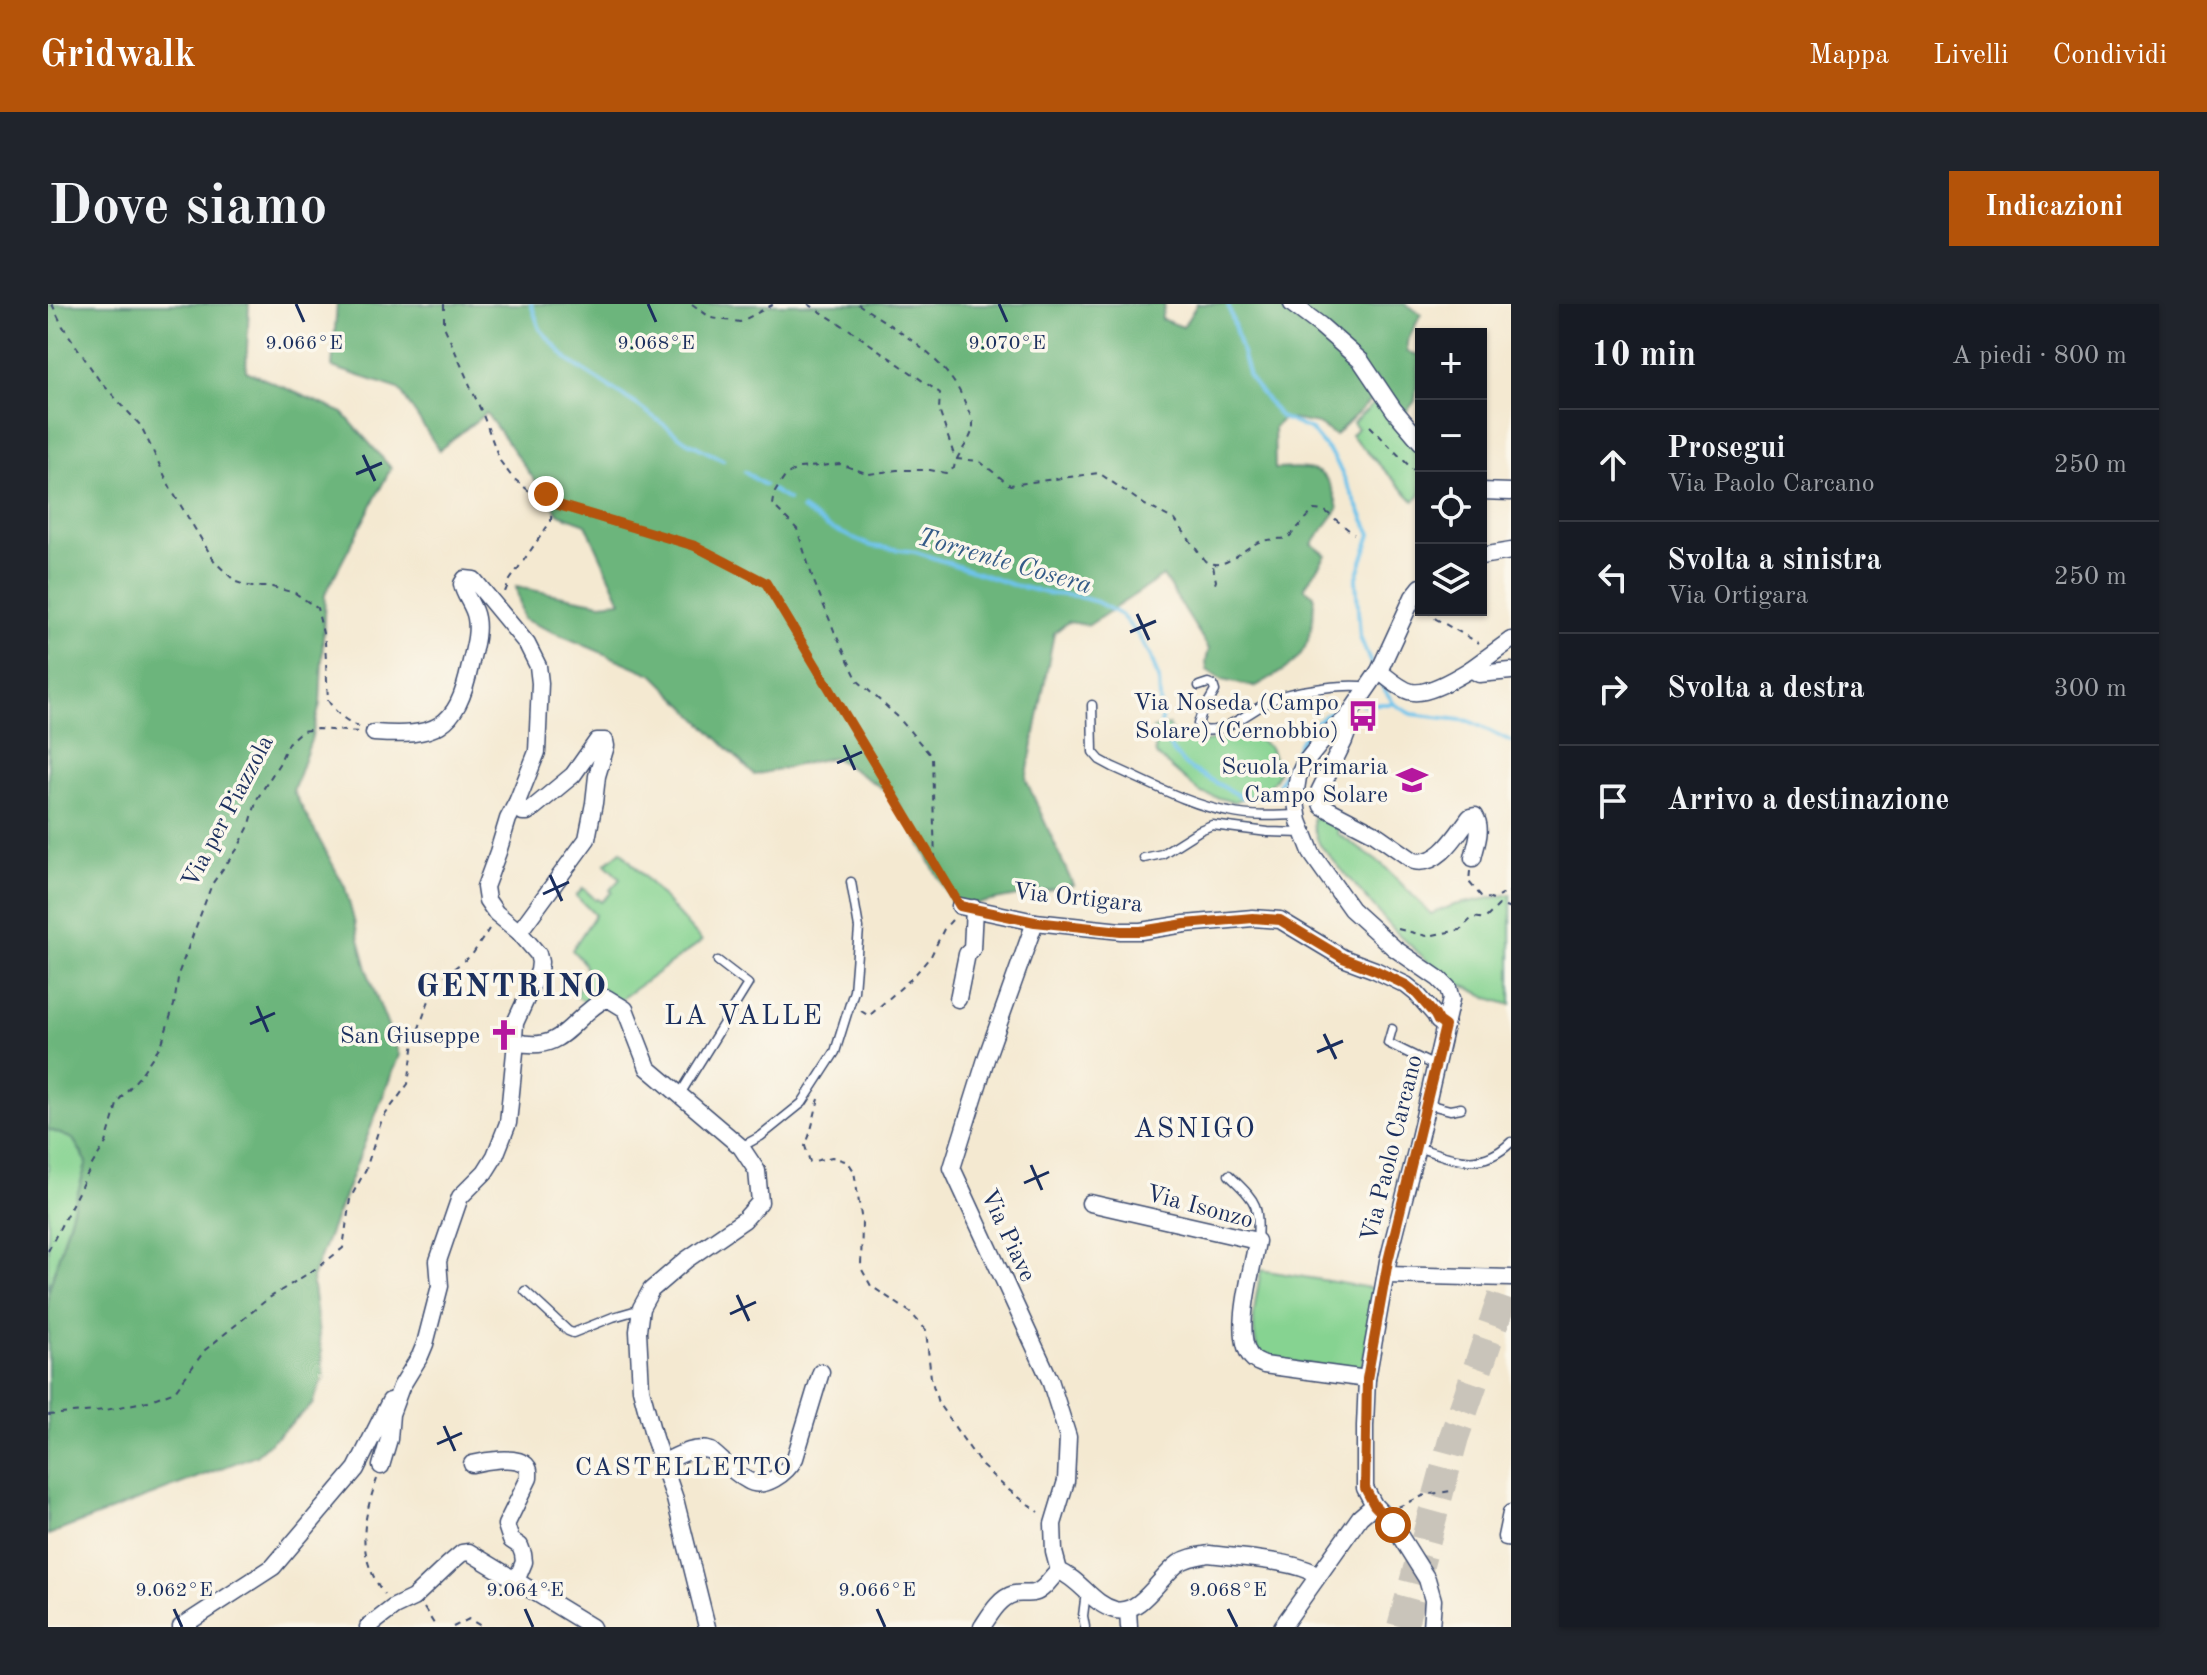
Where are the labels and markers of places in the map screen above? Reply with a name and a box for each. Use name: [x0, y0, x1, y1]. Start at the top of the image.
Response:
place label: Via Noseda (Campo Solare) (Cernobbio): [1133, 692, 1339, 744]
bus stop icon: Via Noseda (Campo Solare) (Cernobbio): [1346, 699, 1380, 733]
place label: Scuola Primaria Campo Solare: [1221, 756, 1388, 808]
school or university icon: Scuola Primaria Campo Solare: [1395, 763, 1429, 797]
church icon: San Giuseppe: [487, 1018, 521, 1052]
place label: San Giuseppe: [340, 1025, 480, 1049]

